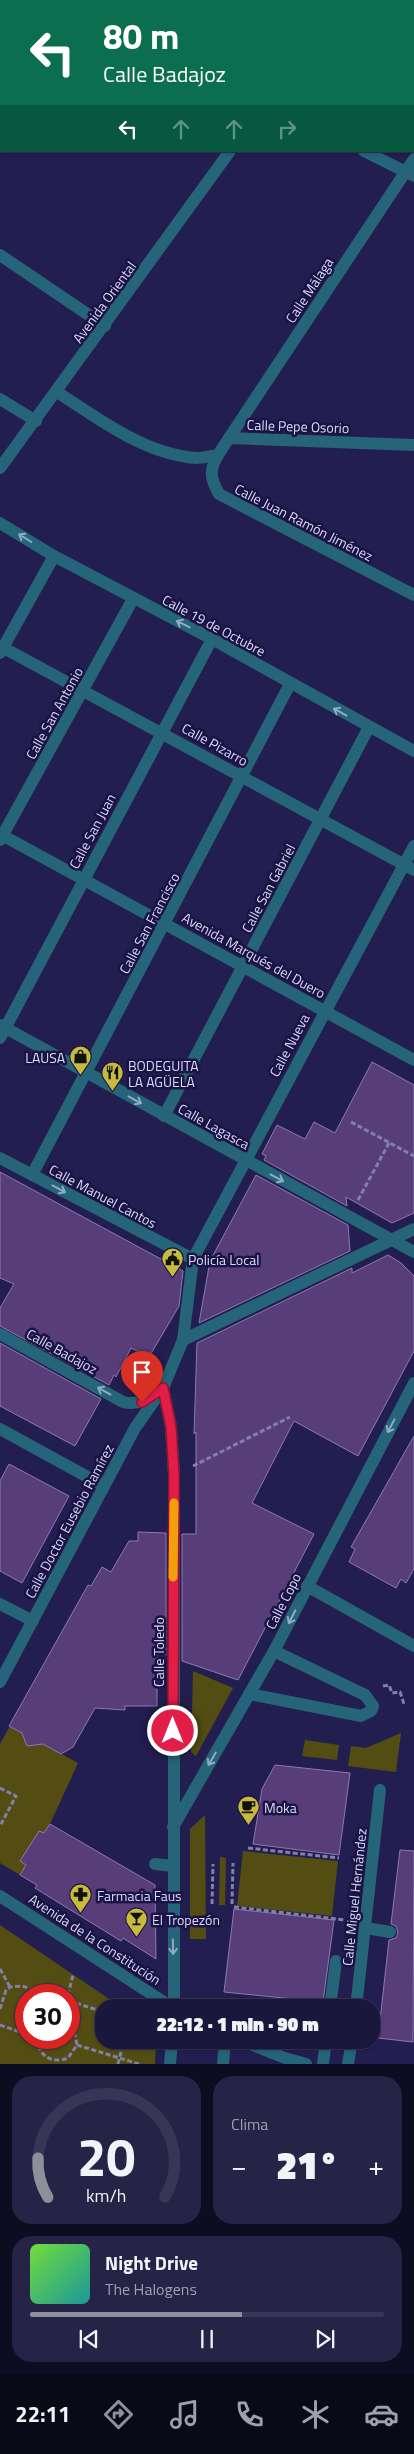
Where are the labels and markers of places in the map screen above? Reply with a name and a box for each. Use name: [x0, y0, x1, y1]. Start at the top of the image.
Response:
shop icon: LAUSA: [69, 1045, 93, 1076]
place label: LAUSA: [25, 1047, 66, 1068]
place label: BODEGUITA LA AGÜELA: [128, 1055, 199, 1092]
restaurant icon: BODEGUITA LA AGÜELA: [100, 1061, 124, 1092]
public building icon: Policía Local: [160, 1247, 184, 1278]
place label: Policía Local: [188, 1249, 260, 1270]
pin: [121, 1351, 163, 1402]
cafe icon: Moka: [236, 1795, 260, 1826]
place label: Moka: [264, 1797, 297, 1818]
pharmacy icon: Farmacia Faus: [69, 1883, 93, 1914]
place label: Farmacia Faus: [97, 1885, 182, 1906]
bar icon: El Tropezón: [124, 1907, 148, 1938]
place label: El Tropezón: [152, 1909, 220, 1930]

